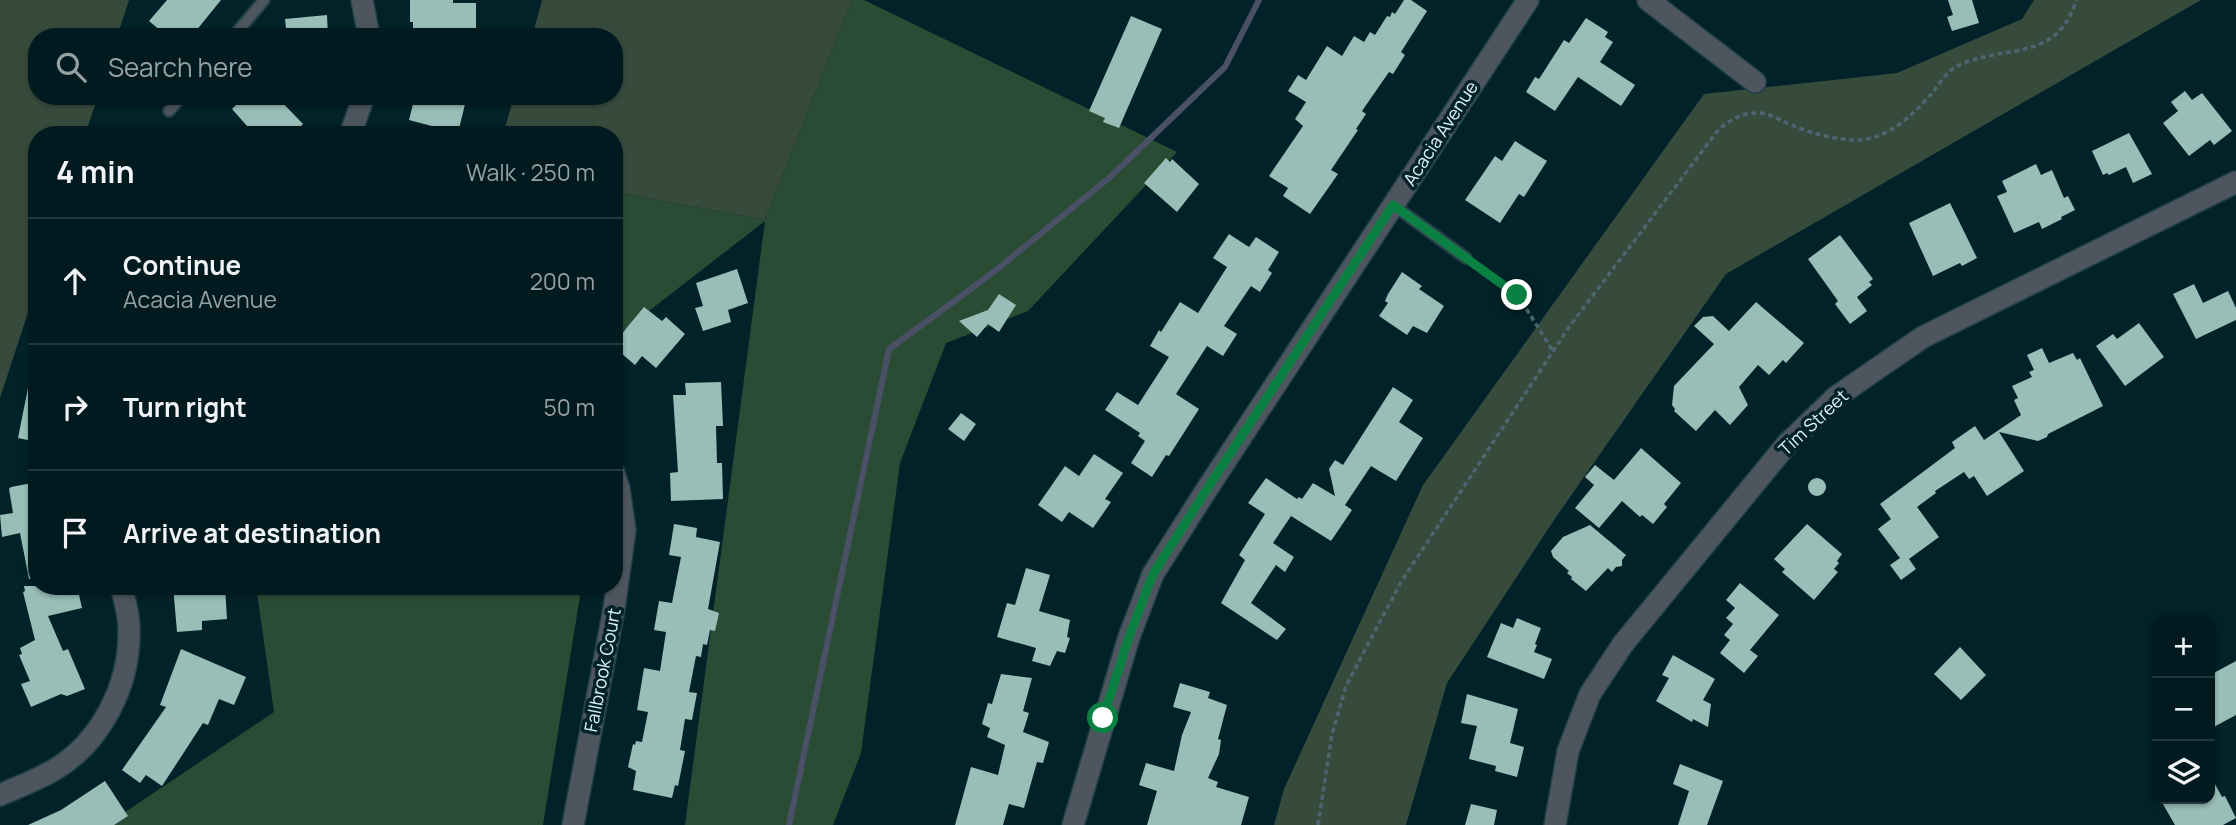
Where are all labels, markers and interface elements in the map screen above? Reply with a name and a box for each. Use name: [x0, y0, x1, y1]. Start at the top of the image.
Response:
search box: [28, 28, 623, 105]
icon: search: [52, 48, 90, 86]
text: Search here: [108, 49, 253, 85]
street label: Acacia Avenue: [1397, 76, 1483, 190]
text: 4 min: [56, 151, 134, 192]
text: Walk · 250 m: [466, 156, 595, 188]
text: Continue: [123, 247, 241, 283]
icon: ahead: [56, 262, 94, 300]
text: 200 m: [530, 265, 595, 297]
route end: [1501, 279, 1532, 310]
text: Acacia Avenue: [123, 283, 277, 315]
street label: Tim Street: [1773, 384, 1853, 460]
icon: right: [56, 388, 94, 426]
text: Turn right: [123, 389, 247, 425]
text: 50 m: [544, 391, 595, 423]
icon: arrive: [56, 514, 94, 552]
text: Arrive at destination: [123, 515, 381, 551]
street label: Fallbrook Court: [578, 606, 626, 734]
map controls: [2152, 615, 2215, 804]
button: +: [2152, 615, 2215, 678]
button: −: [2152, 678, 2215, 741]
route start: [1087, 702, 1118, 733]
button: layers: [2152, 741, 2215, 804]

